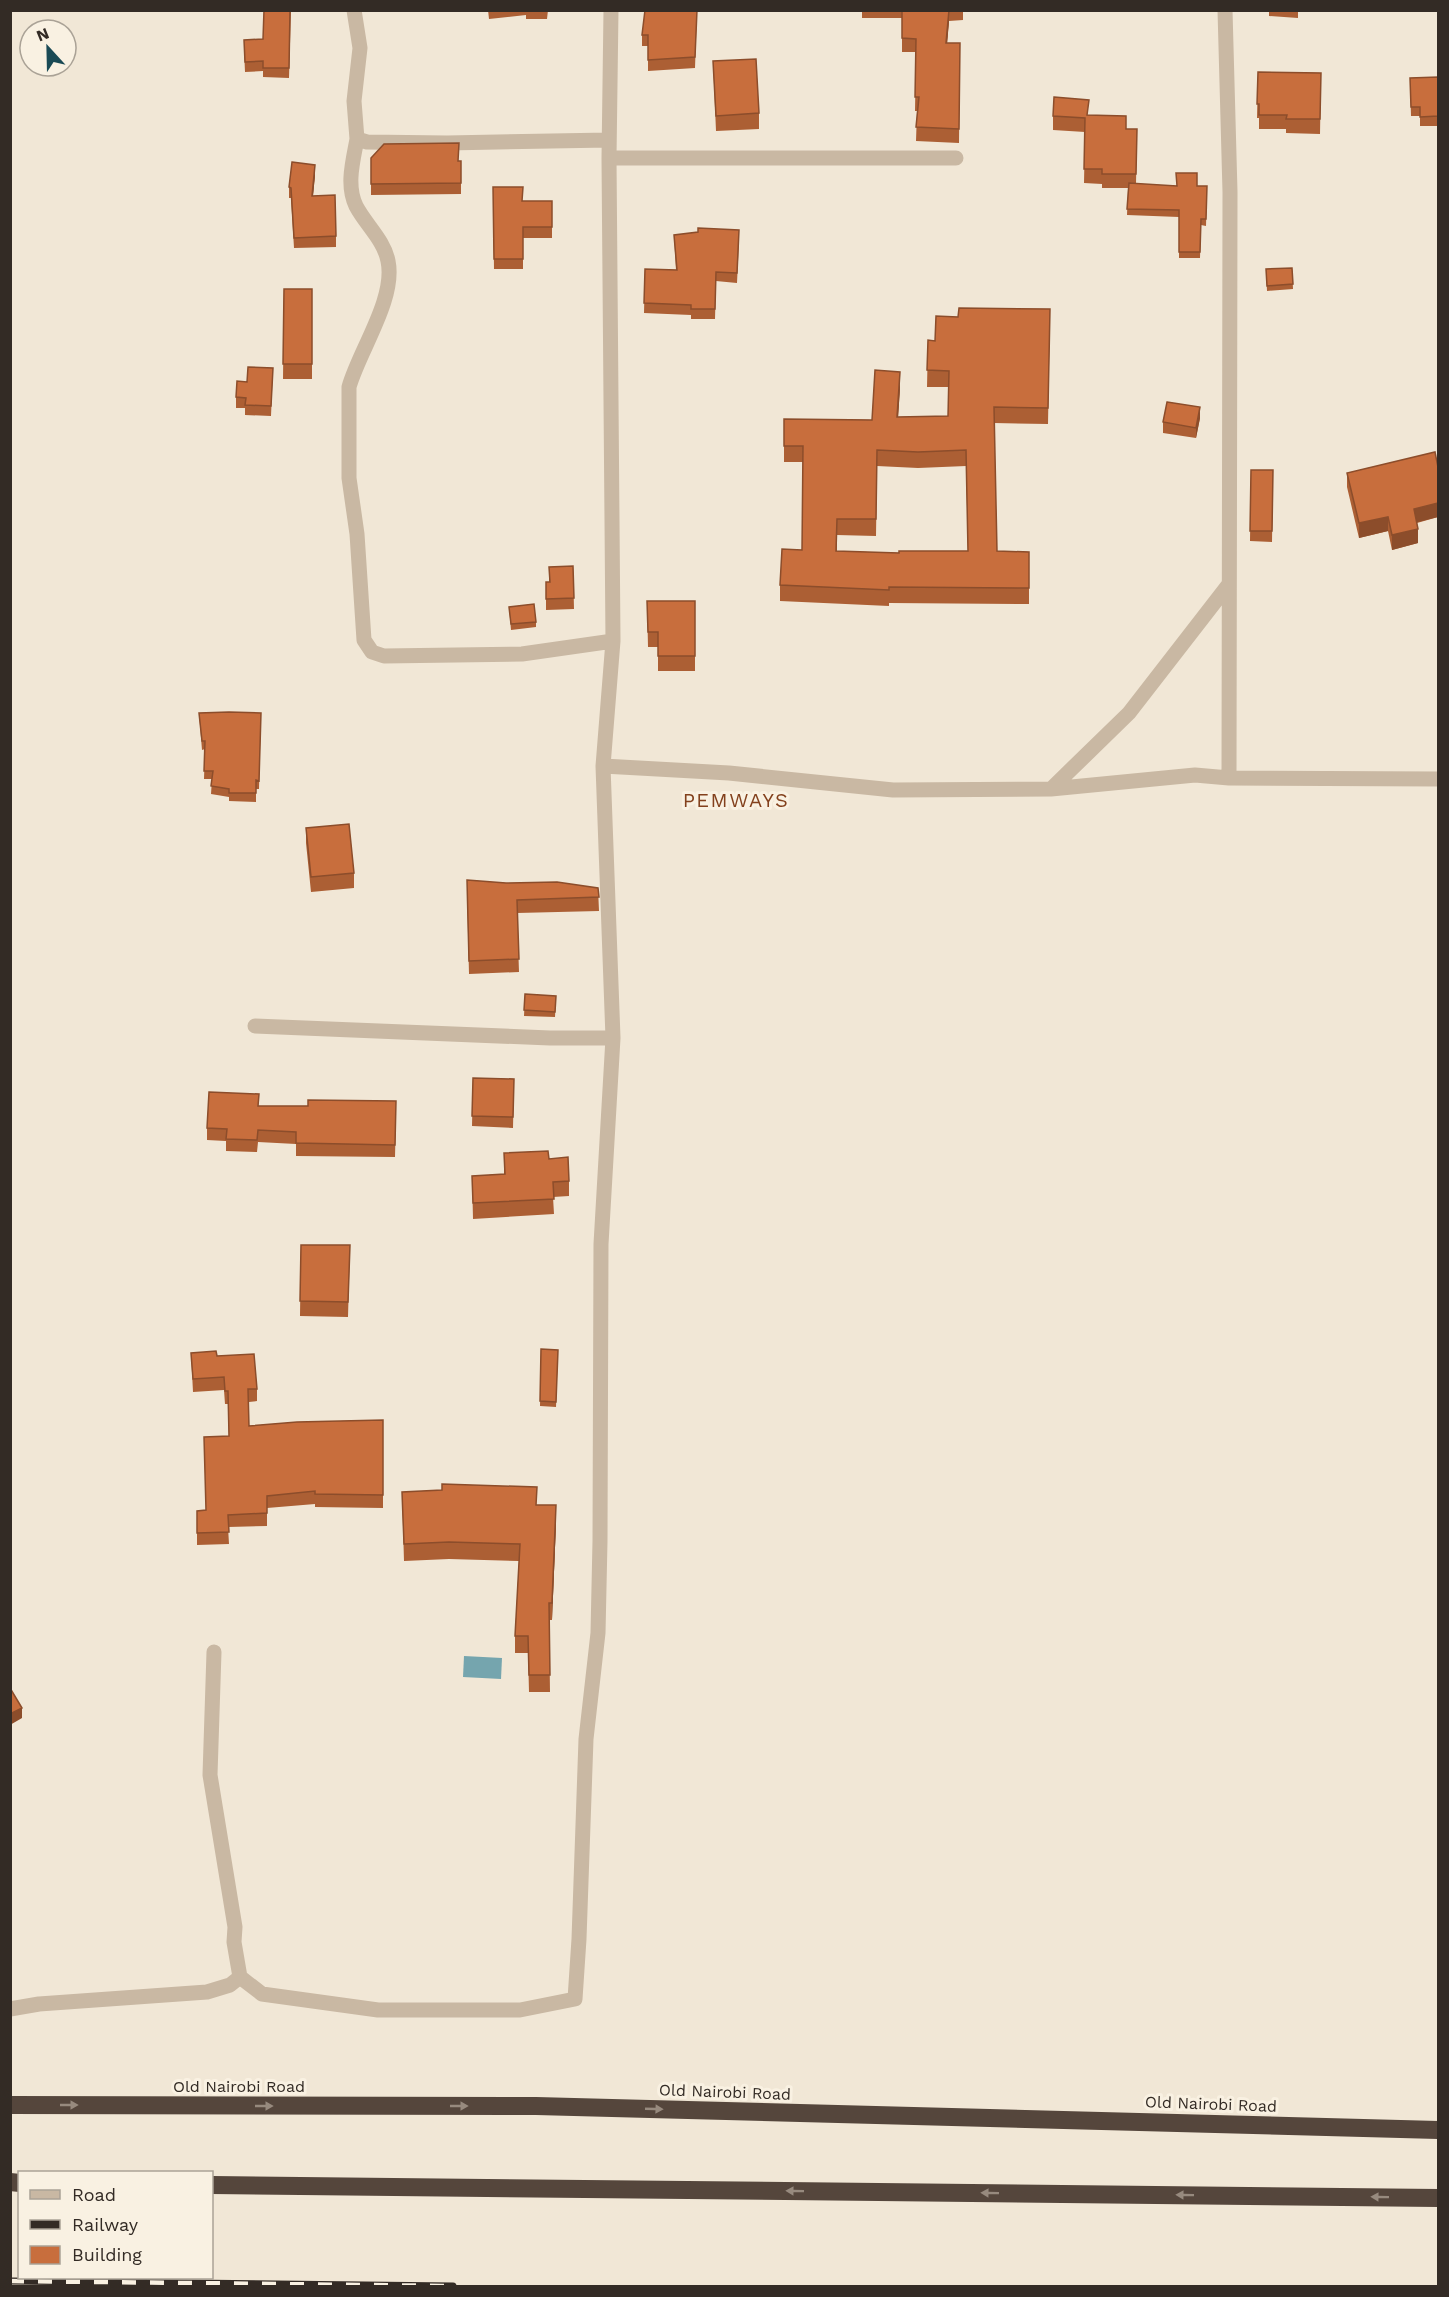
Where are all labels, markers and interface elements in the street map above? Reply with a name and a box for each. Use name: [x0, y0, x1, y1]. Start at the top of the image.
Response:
north arrow: [18, 18, 78, 78]
text: N: [34, 24, 52, 46]
district label: PEMWAYS: [683, 788, 789, 812]
street label: Old Nairobi Road: [173, 2077, 305, 2096]
street label: Old Nairobi Road: [659, 2080, 791, 2104]
street label: Old Nairobi Road: [1145, 2092, 1277, 2116]
one-way arrow: [59, 2100, 78, 2110]
one-way arrow: [254, 2101, 273, 2111]
one-way arrow: [449, 2101, 468, 2111]
one-way arrow: [644, 2104, 663, 2114]
legend: [18, 2171, 213, 2279]
text: Road: [72, 2184, 116, 2205]
one-way arrow: [786, 2186, 805, 2196]
one-way arrow: [981, 2188, 1000, 2198]
one-way arrow: [1176, 2190, 1195, 2200]
one-way arrow: [1371, 2192, 1390, 2202]
text: Railway: [72, 2214, 139, 2235]
text: Building: [72, 2244, 142, 2265]

